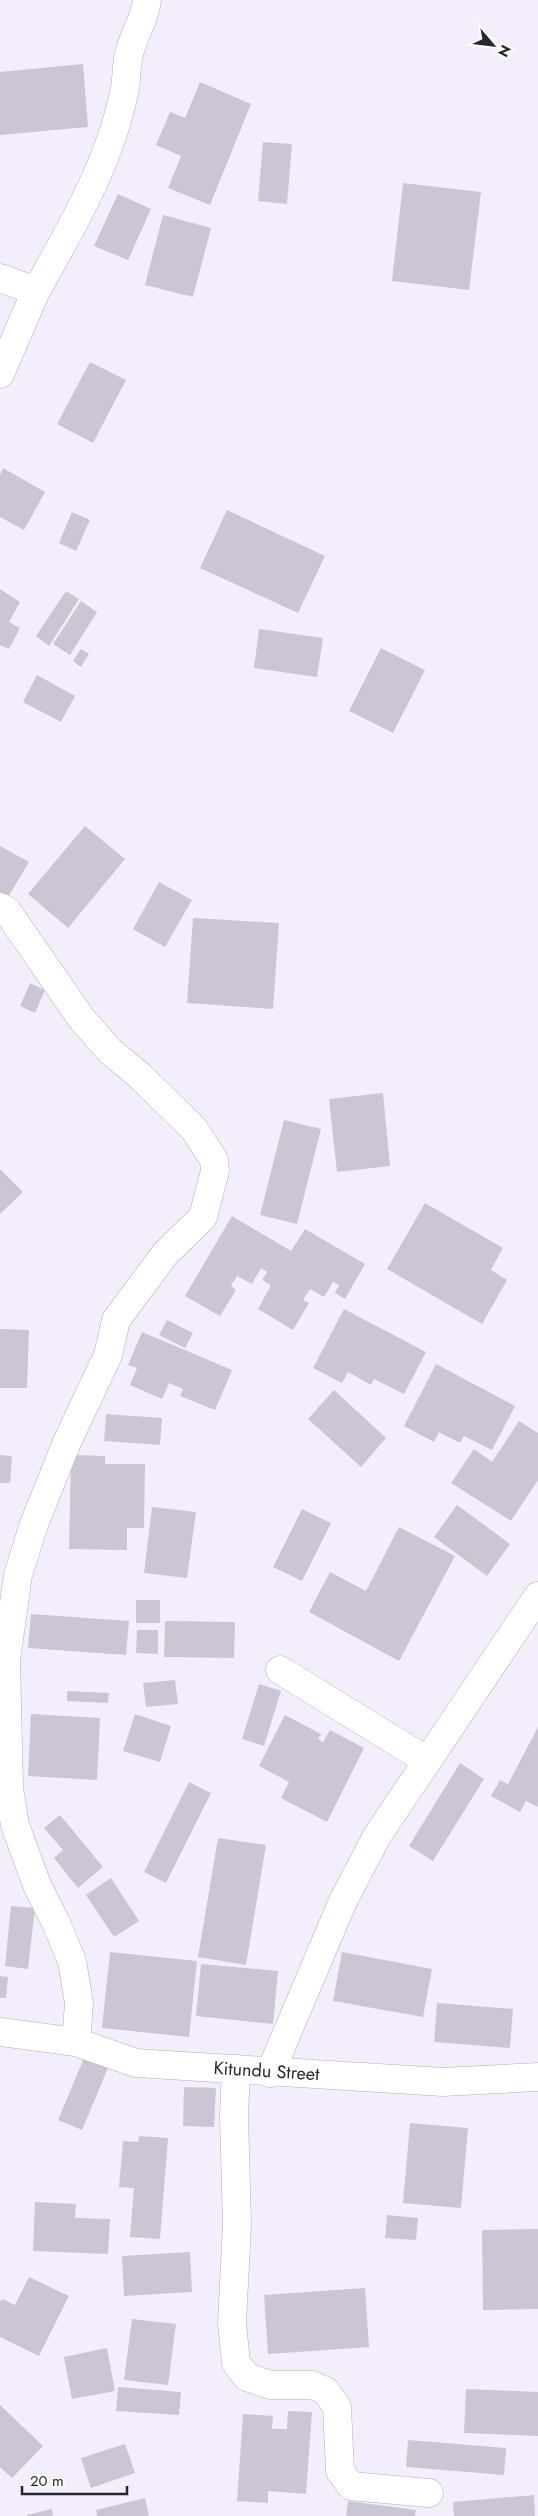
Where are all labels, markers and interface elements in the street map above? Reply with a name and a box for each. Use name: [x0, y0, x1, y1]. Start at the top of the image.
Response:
north arrow: [468, 20, 518, 70]
text: N: [493, 41, 516, 61]
street label: Kitundu Street: [213, 2055, 321, 2087]
scale bar: [22, 2464, 128, 2496]
text: 20 m: [30, 2470, 64, 2492]

